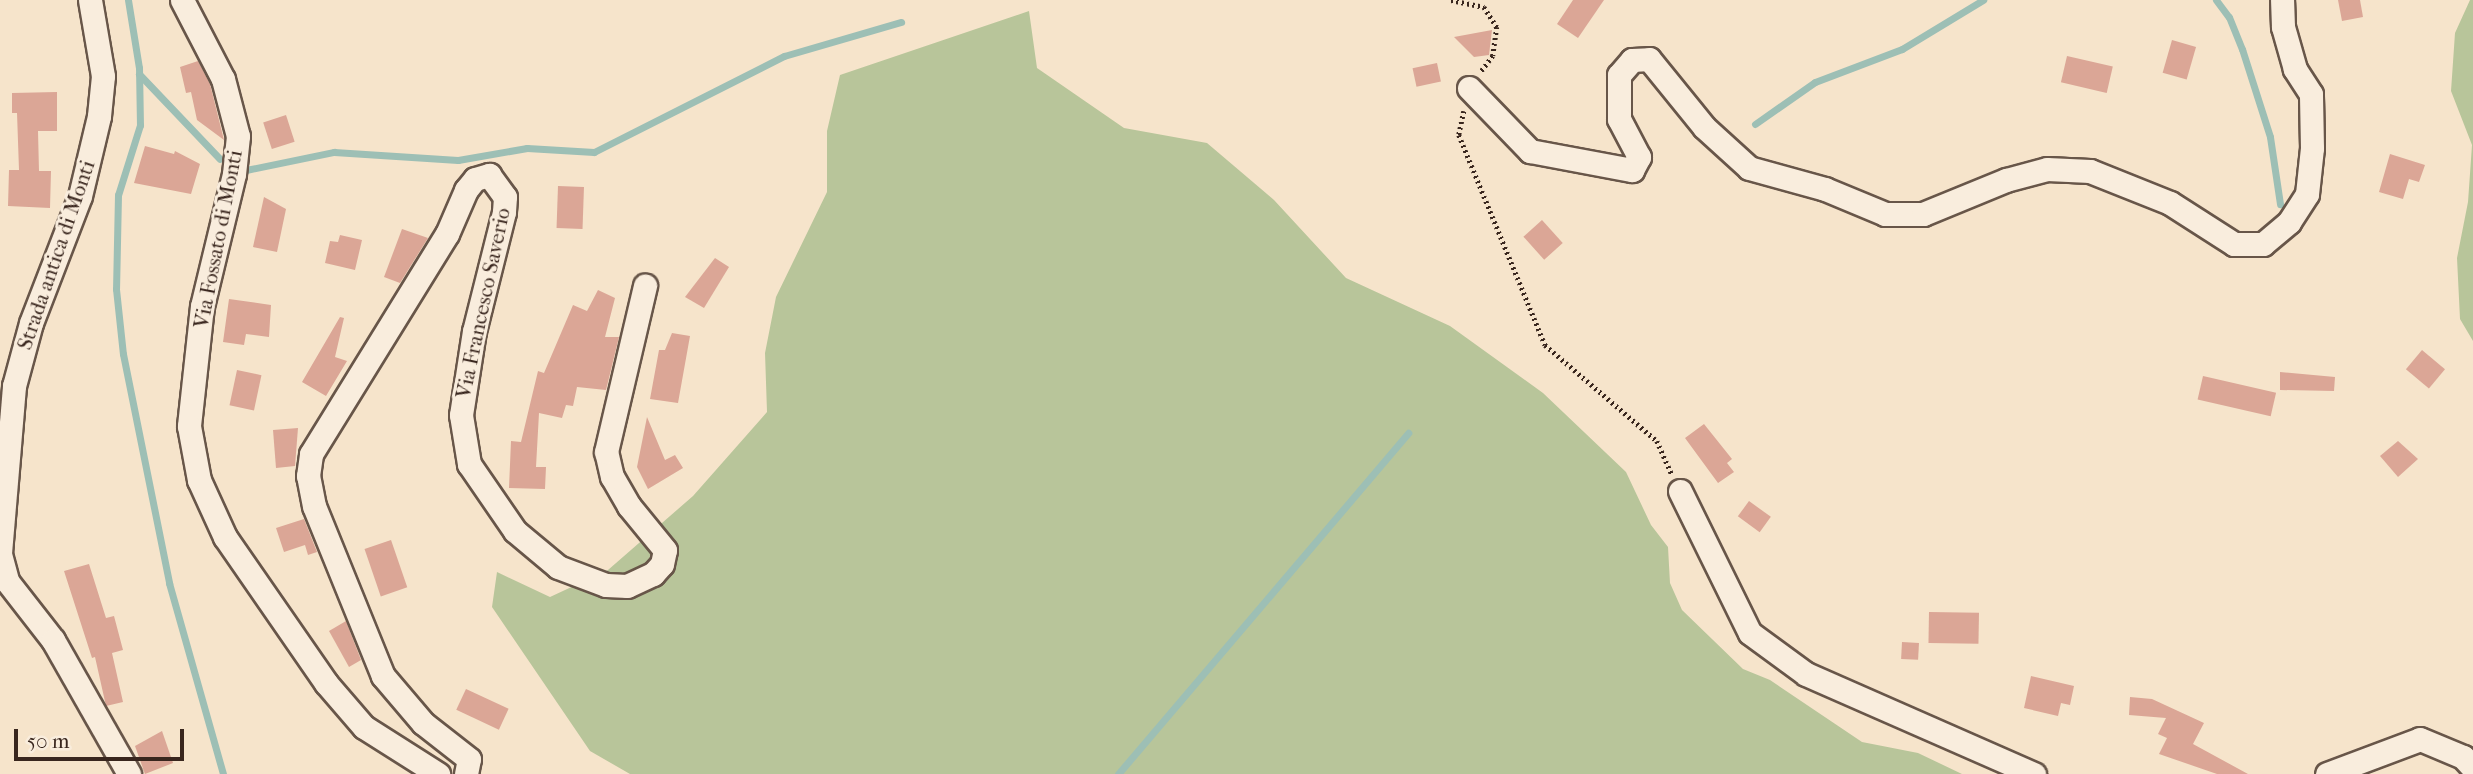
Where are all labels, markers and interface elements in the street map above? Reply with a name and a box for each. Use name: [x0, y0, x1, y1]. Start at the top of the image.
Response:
street label: Via Fossato di Monti: [188, 148, 248, 330]
street label: Strada antica di Monti: [12, 157, 100, 353]
street label: Via Francesco Saverio: [450, 205, 516, 401]
scale bar: [18, 714, 187, 758]
text: 50 m: [27, 729, 70, 753]

